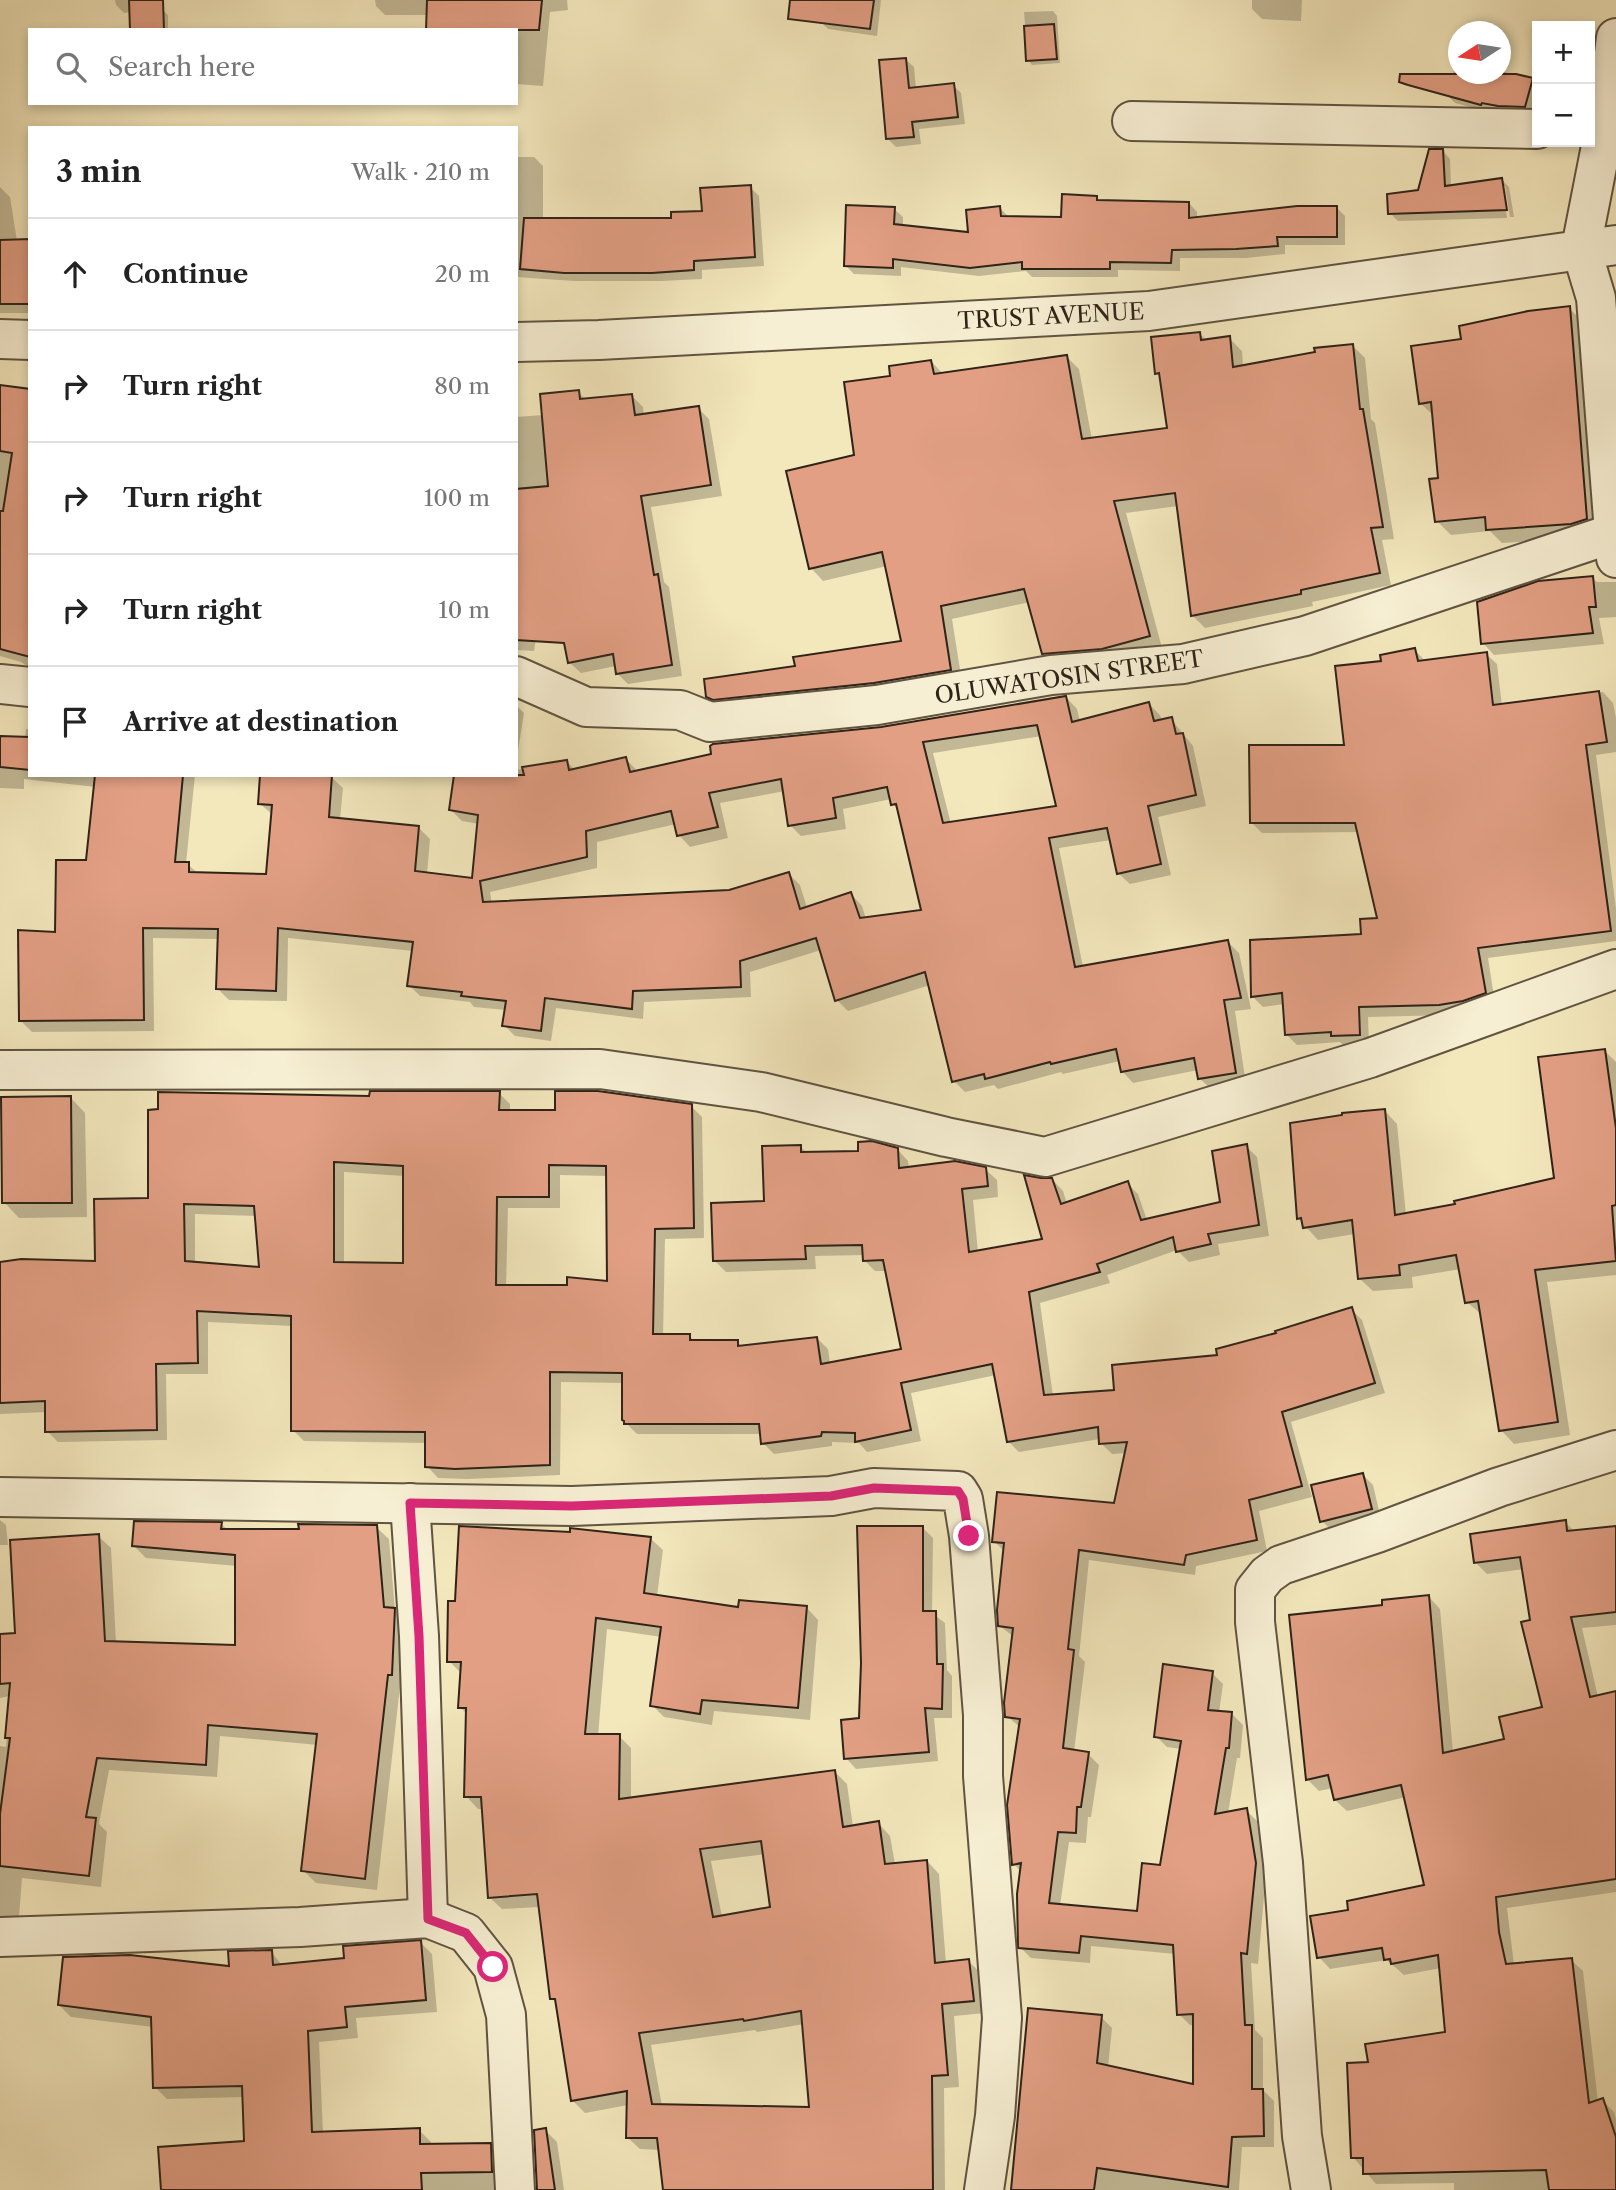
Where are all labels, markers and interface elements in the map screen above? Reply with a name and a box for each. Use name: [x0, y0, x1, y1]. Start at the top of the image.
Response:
north arrow: [1448, 21, 1511, 84]
map controls: [1532, 21, 1595, 147]
button: +: [1532, 21, 1595, 84]
search box: [28, 28, 518, 105]
icon: search: [52, 48, 90, 86]
text: Search here: [108, 51, 255, 83]
button: −: [1532, 84, 1595, 147]
text: 3 min: [56, 153, 142, 190]
text: Walk · 210 m: [351, 158, 490, 186]
icon: ahead: [56, 255, 94, 293]
text: Continue: [123, 258, 248, 290]
text: 20 m: [435, 260, 490, 288]
street label: TRUST AVENUE: [957, 297, 1145, 335]
icon: right: [56, 367, 94, 405]
text: Turn right: [123, 370, 262, 402]
text: 80 m: [434, 372, 490, 400]
icon: right: [56, 479, 94, 517]
text: Turn right: [123, 482, 262, 514]
text: 100 m: [424, 484, 490, 512]
icon: right: [56, 591, 94, 629]
text: Turn right: [123, 594, 262, 626]
text: 10 m: [438, 596, 490, 624]
street label: OLUWATOSIN STREET: [933, 644, 1206, 710]
icon: arrive: [56, 703, 94, 741]
text: Arrive at destination: [123, 706, 398, 738]
route end: [953, 1520, 984, 1551]
route start: [477, 1951, 508, 1982]

